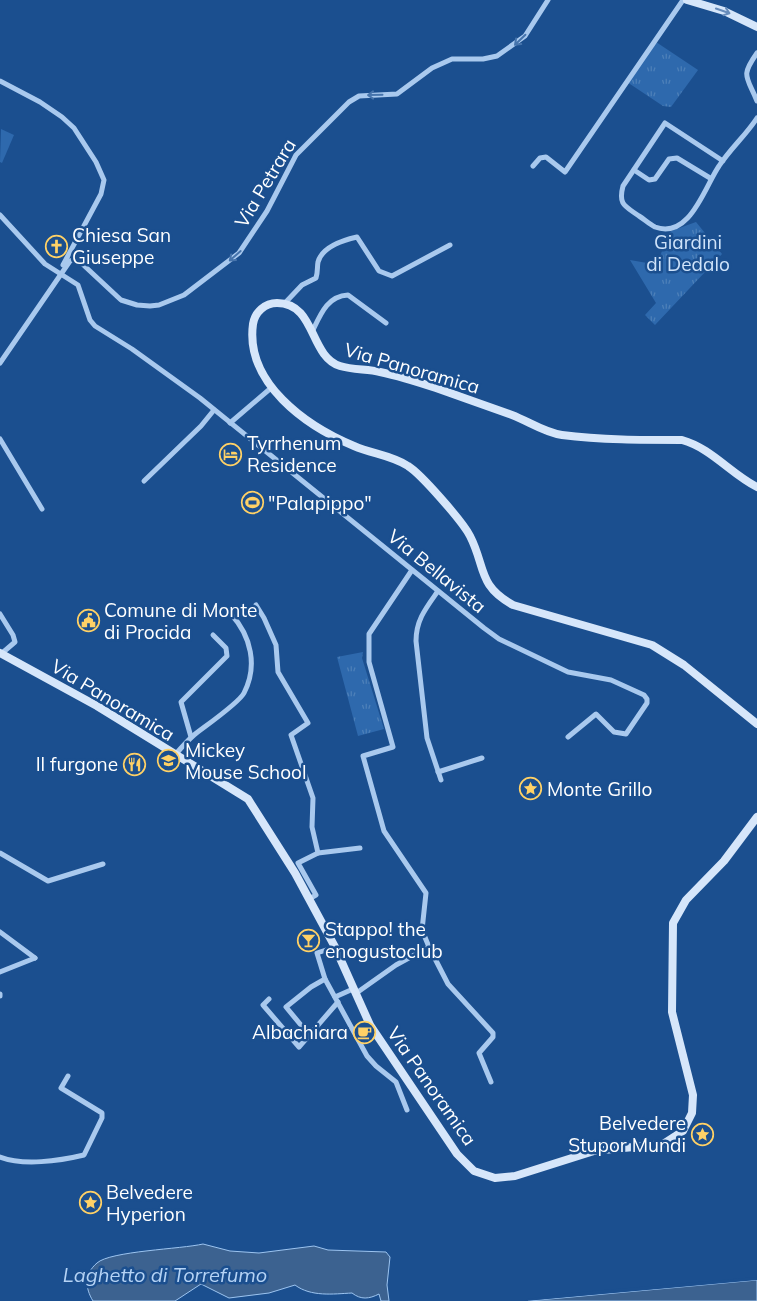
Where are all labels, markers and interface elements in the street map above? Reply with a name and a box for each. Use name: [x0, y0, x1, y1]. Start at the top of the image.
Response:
one-way arrow: [715, 7, 730, 16]
one-way arrow: [514, 34, 526, 46]
one-way arrow: [367, 90, 383, 100]
street label: Via Petrara: [229, 134, 301, 232]
place label: Chiesa San Giuseppe: [72, 223, 171, 269]
park label: Giardini di Dedalo: [646, 230, 730, 276]
church icon: Chiesa San Giuseppe: [44, 234, 68, 258]
one-way arrow: [228, 250, 241, 262]
street label: Via Panoramica: [342, 337, 482, 399]
place label: Tyrrhenum Residence: [247, 431, 341, 477]
hotel icon: Tyrrhenum Residence: [219, 442, 243, 466]
sports icon: "Palapippo": [240, 491, 264, 515]
place label: "Palapippo": [268, 491, 372, 515]
street label: Via Bellavista: [383, 524, 491, 618]
place label: Comune di Monte di Procida: [104, 598, 257, 644]
public building icon: Comune di Monte di Procida: [76, 609, 100, 633]
street label: Via Panoramica: [47, 654, 179, 746]
place label: Mickey Mouse School: [185, 738, 306, 784]
school or university icon: Mickey Mouse School: [157, 749, 181, 773]
place label: Il furgone: [36, 752, 118, 776]
restaurant icon: Il furgone: [122, 752, 146, 776]
place icon: Monte Grillo: [519, 777, 543, 801]
place label: Monte Grillo: [547, 777, 652, 801]
place label: Stappo! the enogustoclub: [325, 917, 443, 963]
bar icon: Stappo! the enogustoclub: [297, 928, 321, 952]
place label: Albachiara: [252, 1020, 348, 1044]
cafe icon: Albachiara: [352, 1020, 376, 1044]
street label: Via Panoramica: [382, 1022, 482, 1150]
place label: Belvedere Stupor Mundi: [568, 1111, 686, 1157]
place icon: Belvedere Stupor Mundi: [690, 1122, 714, 1146]
place label: Belvedere Hyperion: [106, 1180, 193, 1226]
place icon: Belvedere Hyperion: [78, 1191, 102, 1215]
water label: Laghetto di Torrefumo: [63, 1262, 267, 1287]

